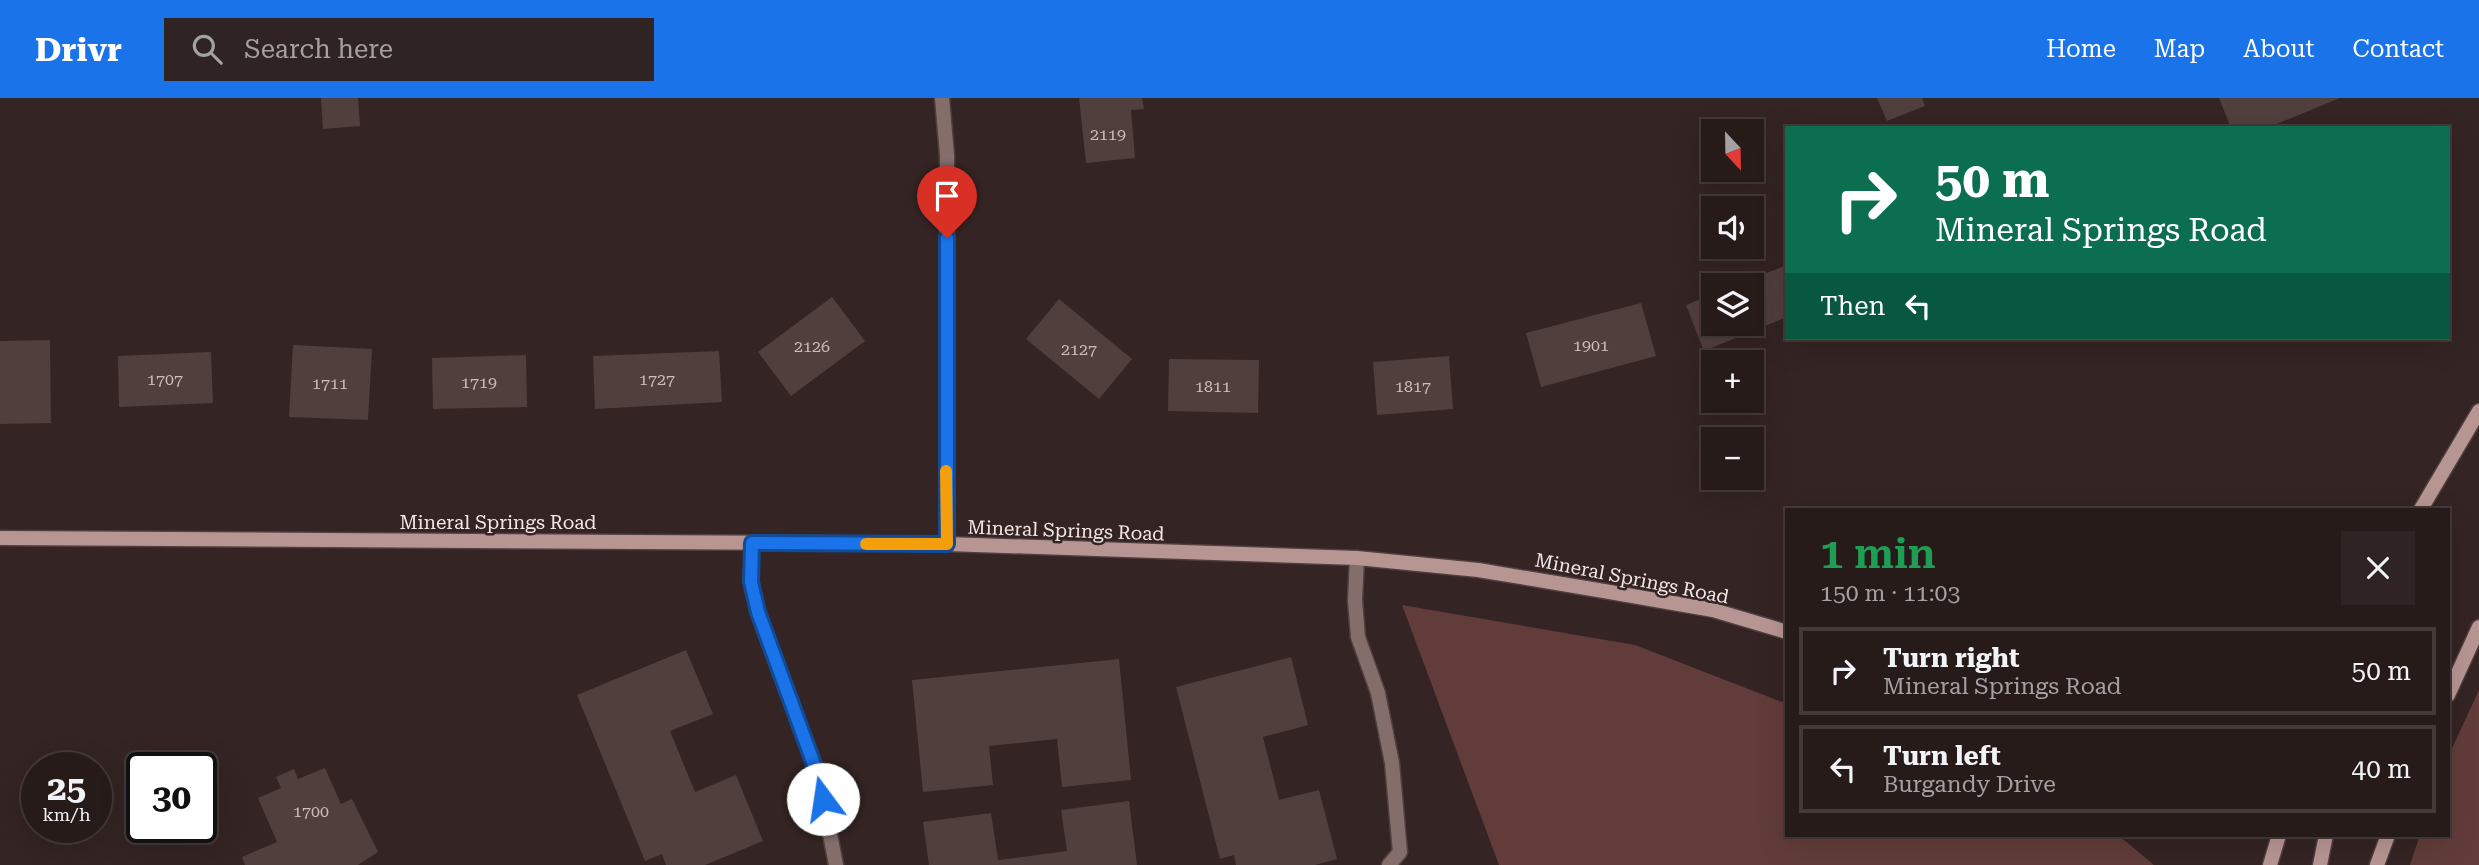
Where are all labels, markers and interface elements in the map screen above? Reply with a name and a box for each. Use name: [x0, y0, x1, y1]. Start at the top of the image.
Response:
search box: [164, 18, 654, 81]
text: Drivr: [35, 30, 122, 69]
icon: search: [188, 30, 226, 68]
text: Search here: [244, 34, 393, 64]
text: Home: [2046, 35, 2116, 63]
text: Map: [2154, 35, 2205, 63]
text: About: [2243, 35, 2314, 63]
text: Contact: [2352, 35, 2444, 63]
north arrow: [1701, 119, 1764, 182]
map controls: [1701, 119, 1764, 490]
house number: 2119: [1090, 125, 1126, 144]
text: 50 m: [1935, 152, 2050, 209]
icon: right: [1820, 154, 1911, 245]
pin: [917, 166, 977, 238]
icon: arrive: [928, 177, 966, 215]
button: sound: [1701, 196, 1764, 259]
text: Mineral Springs Road: [1935, 211, 2267, 249]
button: layers: [1701, 273, 1764, 336]
icon: left: [1899, 287, 1937, 325]
text: Then: [1820, 291, 1885, 321]
house number: 1901: [1573, 336, 1609, 355]
house number: 2126: [794, 337, 830, 356]
house number: 2127: [1061, 340, 1097, 359]
button: +: [1701, 350, 1764, 413]
house number: 1707: [147, 370, 183, 389]
house number: 1727: [639, 370, 675, 389]
house number: 1719: [461, 373, 497, 392]
house number: 1711: [312, 374, 348, 393]
house number: 1811: [1195, 377, 1231, 396]
house number: 1817: [1395, 377, 1431, 396]
button: −: [1701, 427, 1764, 490]
street label: Mineral Springs Road: [399, 511, 597, 534]
street label: Mineral Springs Road: [967, 516, 1165, 545]
text: 1 min: [1820, 529, 1936, 578]
button: close: [2341, 531, 2415, 605]
street label: Mineral Springs Road: [1533, 548, 1731, 609]
text: 150 m · 11:03: [1820, 580, 1960, 607]
text: Turn right: [1883, 643, 2019, 673]
icon: right: [1824, 652, 1862, 690]
text: 50 m: [2352, 656, 2411, 686]
text: Mineral Springs Road: [1883, 673, 2122, 700]
text: Turn left: [1883, 741, 2001, 771]
icon: left: [1824, 750, 1862, 788]
speed limit sign: 30: [126, 752, 217, 843]
text: 40 m: [2352, 754, 2411, 784]
position arrow: [786, 762, 860, 836]
text: 25: [47, 768, 86, 809]
text: Burgandy Drive: [1883, 771, 2056, 798]
house number: 1700: [293, 802, 329, 821]
text: km/h: [42, 804, 91, 825]

